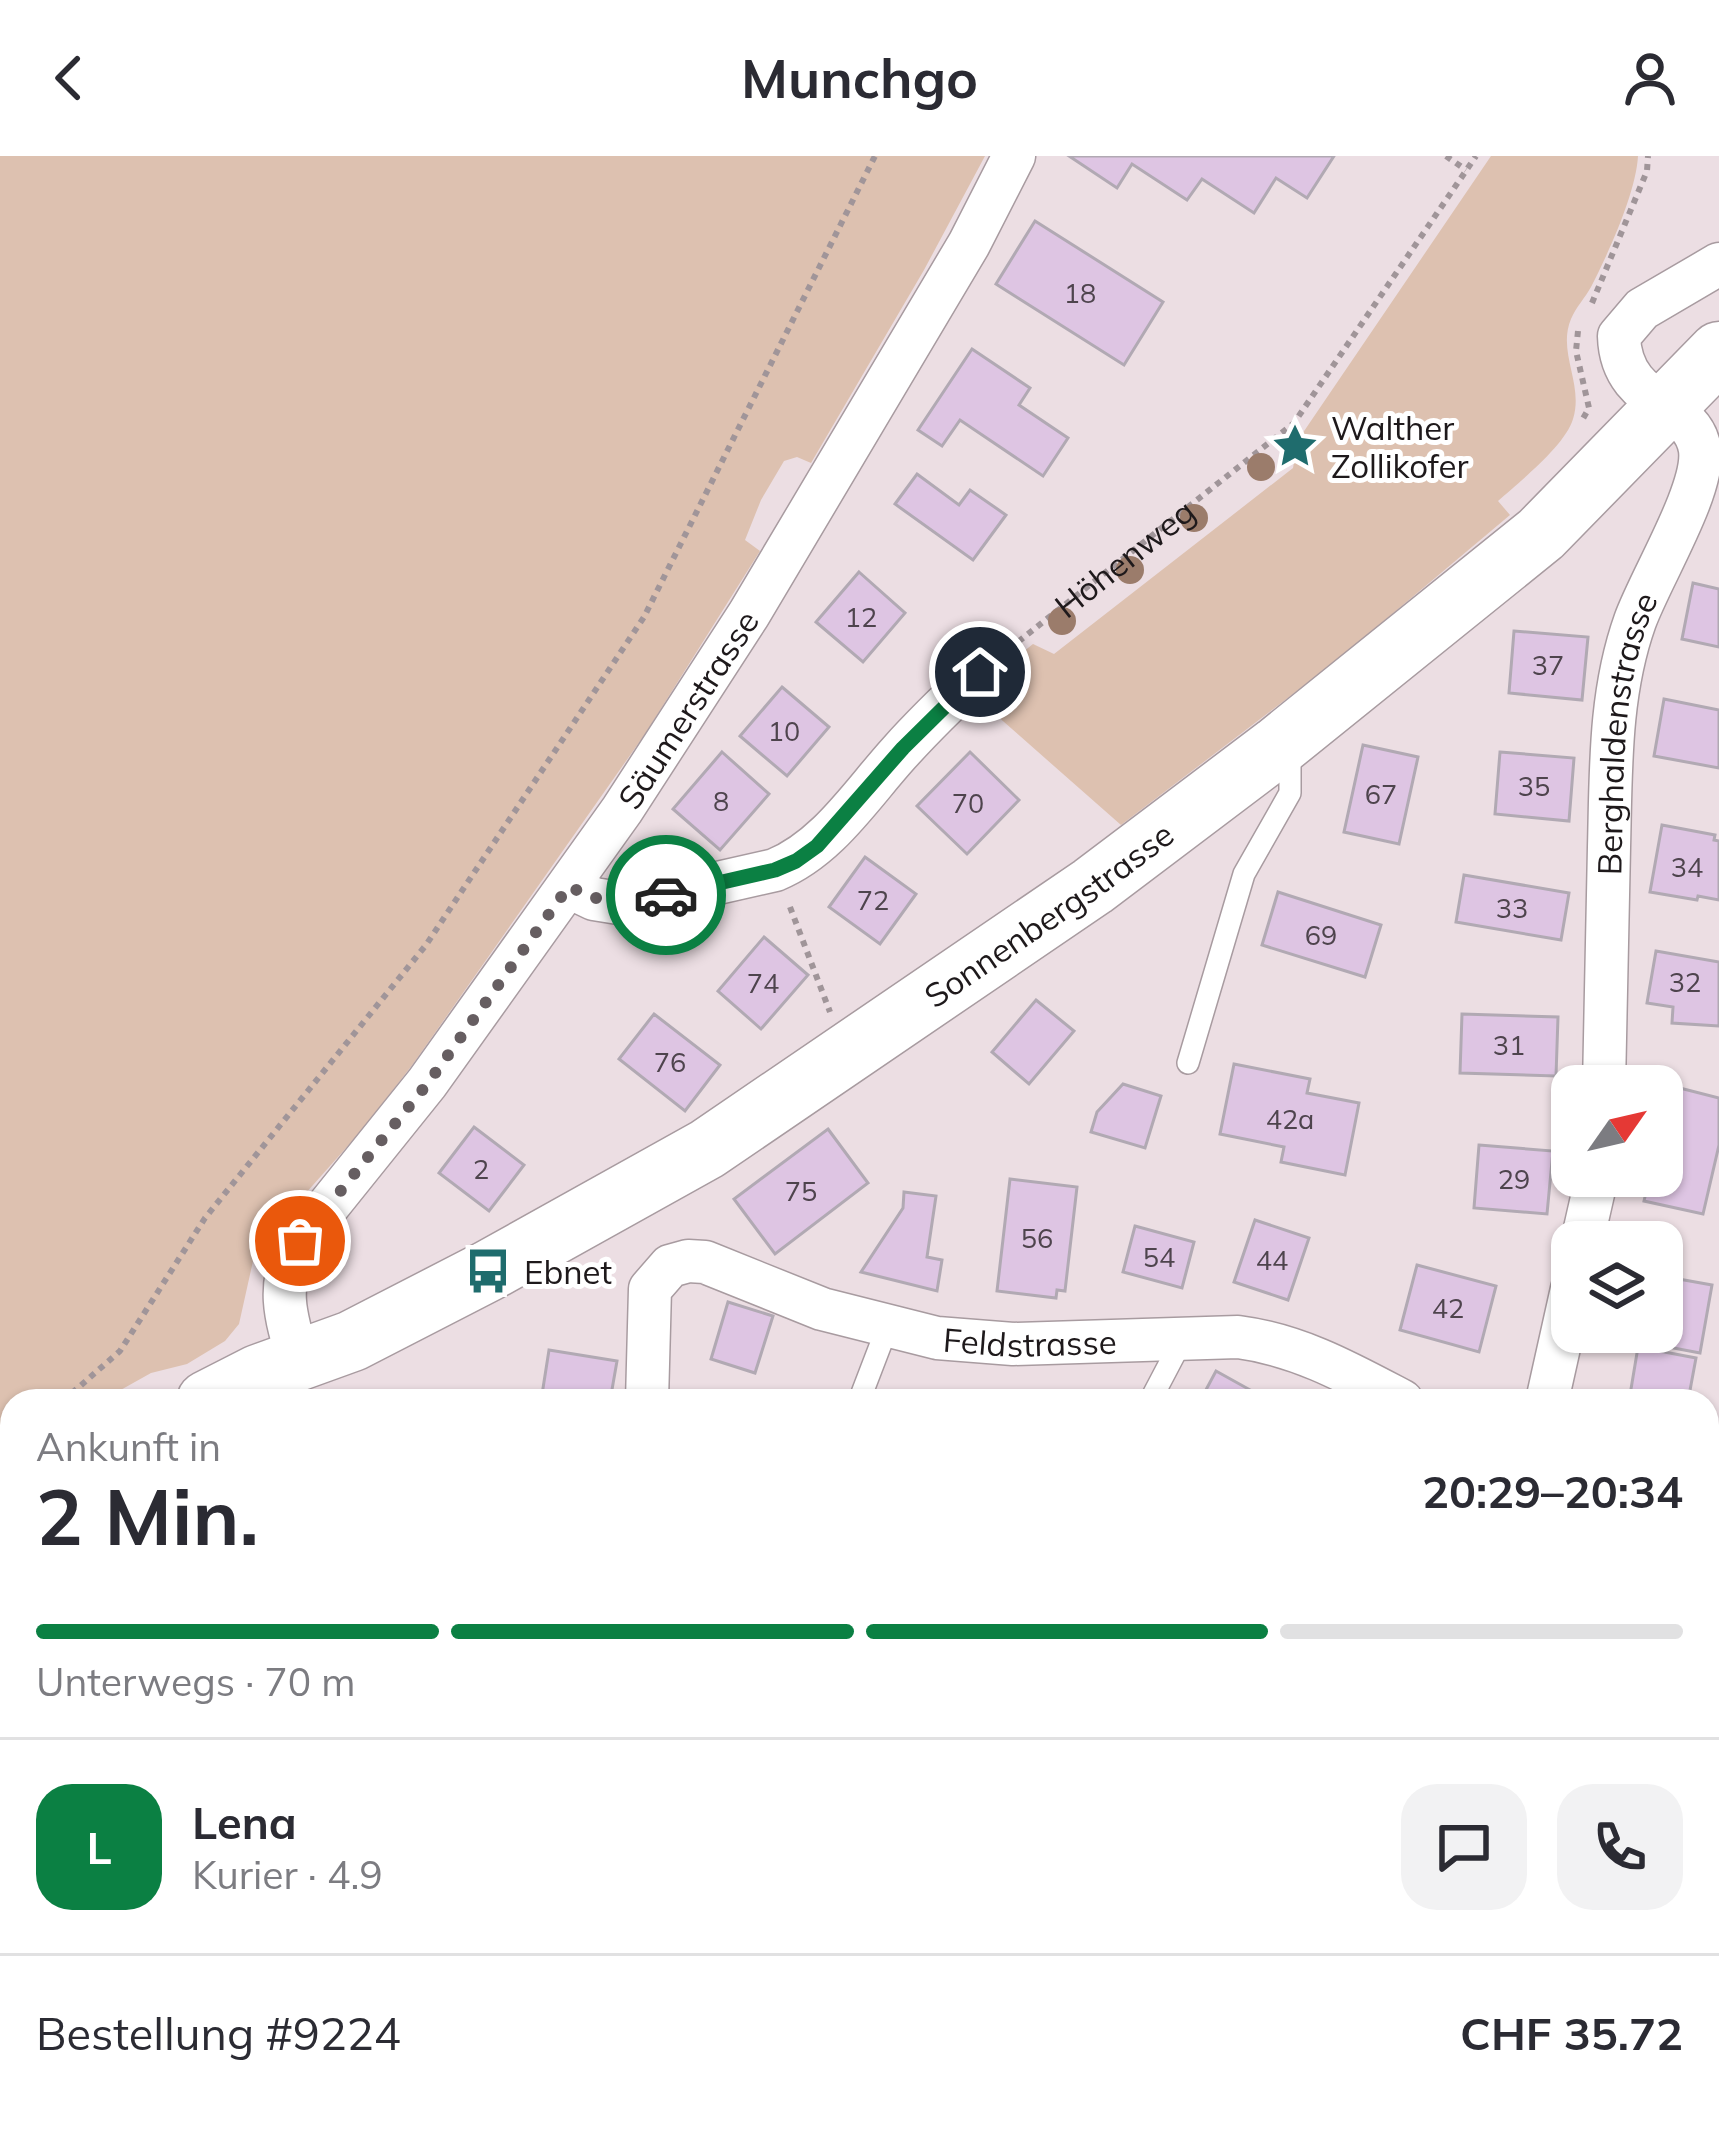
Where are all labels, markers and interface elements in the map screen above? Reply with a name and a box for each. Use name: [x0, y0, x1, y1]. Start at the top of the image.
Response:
text: Munchgo: [741, 44, 978, 112]
icon: back: [36, 45, 102, 111]
icon: person: [1617, 45, 1683, 111]
house number: 18: [1064, 276, 1096, 310]
place label: Walther Zollikofer: [1331, 407, 1468, 486]
place icon: Walther Zollikofer: [1270, 421, 1320, 471]
street label: Höhenweg: [1046, 490, 1202, 626]
street label: Berghaldenstrasse: [1588, 585, 1665, 876]
house number: 12: [845, 600, 877, 634]
street label: Säumerstrasse: [608, 602, 767, 816]
pin: [929, 621, 1031, 723]
icon: home: [947, 639, 1013, 705]
house number: 37: [1532, 648, 1564, 682]
house number: 10: [768, 714, 800, 748]
house number: 35: [1518, 769, 1550, 803]
house number: 67: [1365, 777, 1397, 811]
house number: 8: [713, 784, 729, 818]
house number: 70: [952, 786, 984, 820]
street label: Sonnenbergstrasse: [916, 813, 1181, 1016]
courier: [606, 835, 726, 955]
house number: 34: [1671, 850, 1703, 884]
icon: car: [633, 862, 699, 928]
house number: 72: [857, 883, 889, 917]
house number: 33: [1496, 891, 1528, 925]
house number: 69: [1305, 918, 1337, 952]
house number: 32: [1669, 965, 1701, 999]
house number: 74: [747, 966, 779, 1000]
house number: 31: [1493, 1028, 1525, 1062]
house number: 76: [654, 1045, 686, 1079]
north arrow: [1551, 1065, 1683, 1197]
map controls: [1551, 1065, 1683, 1353]
house number: 42a: [1266, 1102, 1314, 1136]
house number: 2: [473, 1152, 489, 1186]
house number: 29: [1498, 1162, 1530, 1196]
house number: 75: [785, 1174, 817, 1208]
pin: [249, 1190, 351, 1292]
icon: bag: [267, 1208, 333, 1274]
house number: 56: [1021, 1221, 1053, 1255]
button: layers: [1551, 1221, 1683, 1353]
house number: 54: [1143, 1240, 1175, 1274]
house number: 44: [1256, 1243, 1288, 1277]
bus stop icon: Ebnet: [463, 1246, 513, 1296]
place label: Ebnet: [524, 1251, 612, 1292]
house number: 42: [1432, 1291, 1464, 1325]
street label: Feldstrasse: [942, 1318, 1117, 1365]
text: Ankunft in: [36, 1422, 221, 1471]
text: 20:29–20:34: [1422, 1463, 1683, 1519]
text: 2 Min.: [36, 1467, 259, 1565]
text: Unterwegs · 70 m: [36, 1657, 356, 1706]
button: chat: [1401, 1784, 1527, 1910]
button: phone: [1557, 1784, 1683, 1910]
text: Lena: [192, 1794, 297, 1850]
text: L: [86, 1819, 112, 1875]
text: Kurier · 4.9: [192, 1850, 383, 1899]
text: Bestellung #9224: [36, 2005, 401, 2061]
text: CHF 35.72: [1460, 2005, 1683, 2061]

